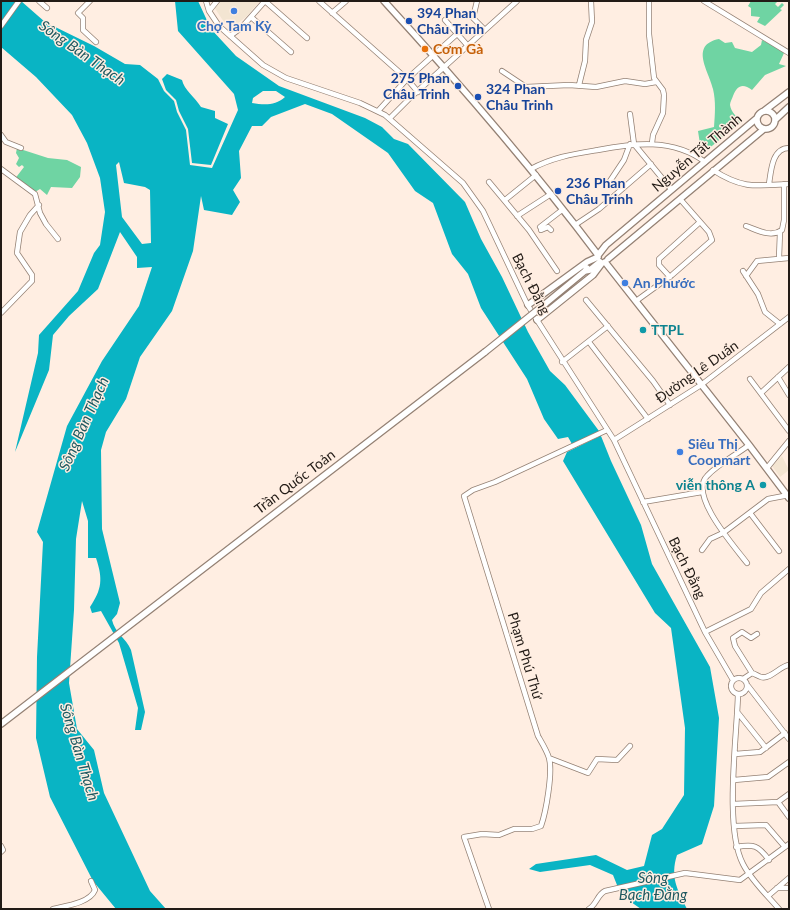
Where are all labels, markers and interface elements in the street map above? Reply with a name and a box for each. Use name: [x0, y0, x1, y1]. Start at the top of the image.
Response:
place label: 394 Phan Châu Trinh: [417, 5, 484, 38]
marker: Chợ Tam Kỳ: [229, 6, 239, 16]
marker: 394 Phan Châu Trinh: [404, 16, 414, 26]
water label: Sông Bàn Thạch: [36, 17, 128, 89]
place label: Chợ Tam Kỳ: [197, 18, 271, 34]
place label: Cơm Gà: [433, 41, 483, 57]
marker: Cơm Gà: [420, 44, 430, 54]
place label: 275 Phan Châu Trinh: [383, 70, 450, 102]
marker: 275 Phan Châu Trinh: [453, 81, 463, 91]
place label: 324 Phan Châu Trinh: [486, 81, 553, 114]
marker: 324 Phan Châu Trinh: [473, 92, 483, 102]
street label: Nguyễn Tất Thành: [649, 110, 745, 196]
place label: 236 Phan Châu Trinh: [566, 175, 633, 208]
marker: 236 Phan Châu Trinh: [553, 186, 563, 196]
street label: Bạch Đằng: [508, 251, 554, 317]
place label: An Phước: [633, 275, 695, 291]
marker: An Phước: [620, 278, 630, 288]
place label: TTPL: [651, 322, 684, 338]
marker: TTPL: [638, 325, 648, 335]
street label: Đường Lê Duẩn: [652, 337, 742, 407]
water label: Sông Bàn Thạch: [55, 374, 113, 474]
place label: Siêu Thị Coopmart: [688, 436, 750, 468]
street label: Trần Quốc Toản: [251, 446, 339, 518]
marker: Siêu Thị Coopmart: [675, 447, 685, 457]
place label: viễn thông A: [676, 477, 755, 493]
marker: viễn thông A: [758, 480, 768, 490]
street label: Bạch Đằng: [665, 534, 709, 602]
street label: Phạm Phú Thứ: [504, 610, 546, 702]
water label: Sông Bàn Thạch: [56, 701, 102, 803]
water label: Sông Bạch Đằng: [619, 869, 687, 904]

